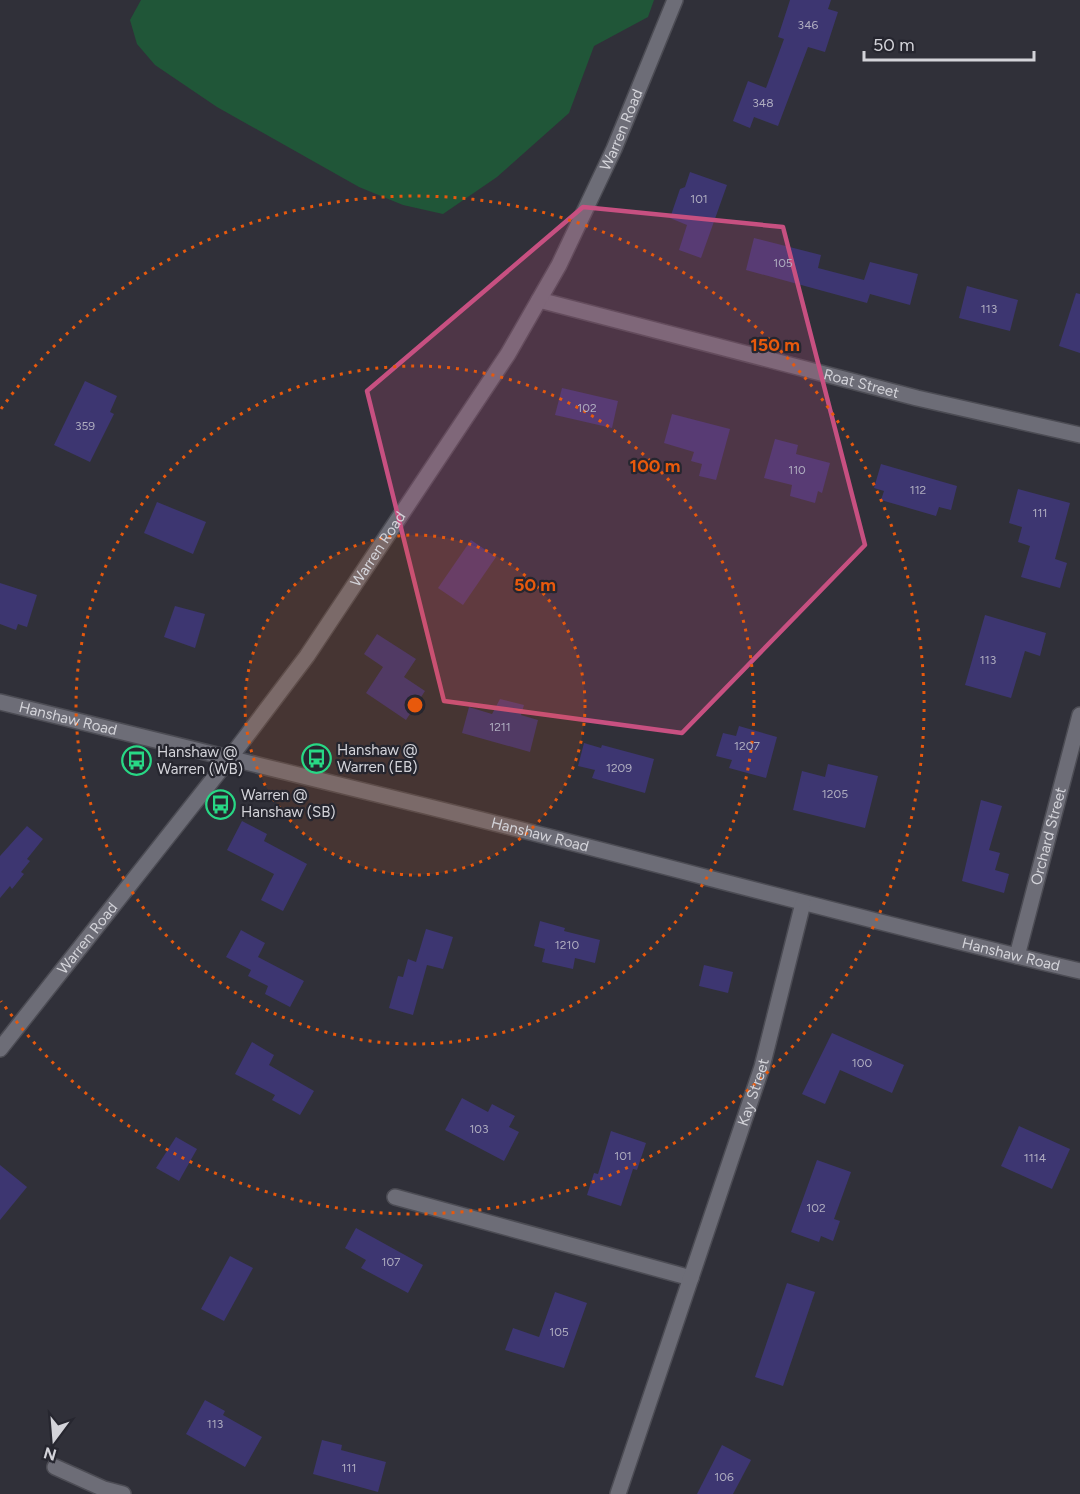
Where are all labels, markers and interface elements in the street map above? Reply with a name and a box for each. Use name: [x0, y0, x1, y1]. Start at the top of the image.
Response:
house number: 346: [798, 18, 819, 32]
scale bar: [864, 24, 1034, 62]
text: 50 m: [873, 34, 915, 56]
street label: Warren Road: [596, 87, 646, 173]
house number: 348: [752, 96, 774, 110]
house number: 101: [690, 192, 708, 206]
house number: 105: [773, 256, 793, 270]
house number: 113: [981, 302, 997, 316]
text: 150 m: [750, 334, 800, 356]
street label: Roat Street: [822, 365, 901, 402]
house number: 102: [577, 401, 597, 415]
house number: 359: [75, 419, 95, 433]
text: 100 m: [630, 455, 680, 477]
house number: 110: [788, 463, 806, 477]
house number: 112: [910, 483, 926, 497]
house number: 111: [1033, 506, 1047, 520]
street label: Warren Road: [347, 508, 410, 590]
text: 50 m: [514, 574, 556, 596]
house number: 113: [980, 653, 996, 667]
centre of rings: [405, 695, 425, 715]
street label: Hanshaw Road: [17, 698, 119, 739]
house number: 1211: [489, 720, 511, 734]
house number: 1207: [734, 739, 760, 753]
place label: Hanshaw @ Warren (EB): [337, 741, 418, 776]
place label: Hanshaw @ Warren (WB): [157, 743, 243, 778]
bus stop icon: Hanshaw @ Warren (EB): [300, 743, 332, 775]
bus stop icon: Hanshaw @ Warren (WB): [120, 745, 152, 777]
house number: 1209: [606, 761, 632, 775]
street label: Orchard Street: [1027, 785, 1070, 887]
place label: Warren @ Hanshaw (SB): [241, 786, 336, 821]
house number: 1205: [822, 787, 848, 801]
bus stop icon: Warren @ Hanshaw (SB): [204, 788, 236, 820]
street label: Hanshaw Road: [489, 814, 591, 856]
street label: Warren Road: [54, 899, 121, 978]
street label: Hanshaw Road: [960, 934, 1062, 975]
house number: 1210: [555, 938, 579, 952]
street label: Kay Street: [734, 1056, 773, 1128]
house number: 100: [852, 1056, 872, 1070]
house number: 103: [469, 1122, 489, 1136]
house number: 101: [614, 1149, 632, 1163]
house number: 1114: [1024, 1151, 1047, 1165]
house number: 102: [806, 1201, 826, 1215]
house number: 107: [381, 1255, 401, 1269]
house number: 105: [549, 1325, 569, 1339]
north arrow: [24, 1410, 84, 1470]
house number: 113: [207, 1417, 223, 1431]
text: N: [41, 1443, 59, 1465]
house number: 111: [342, 1461, 356, 1475]
house number: 106: [714, 1470, 734, 1484]

